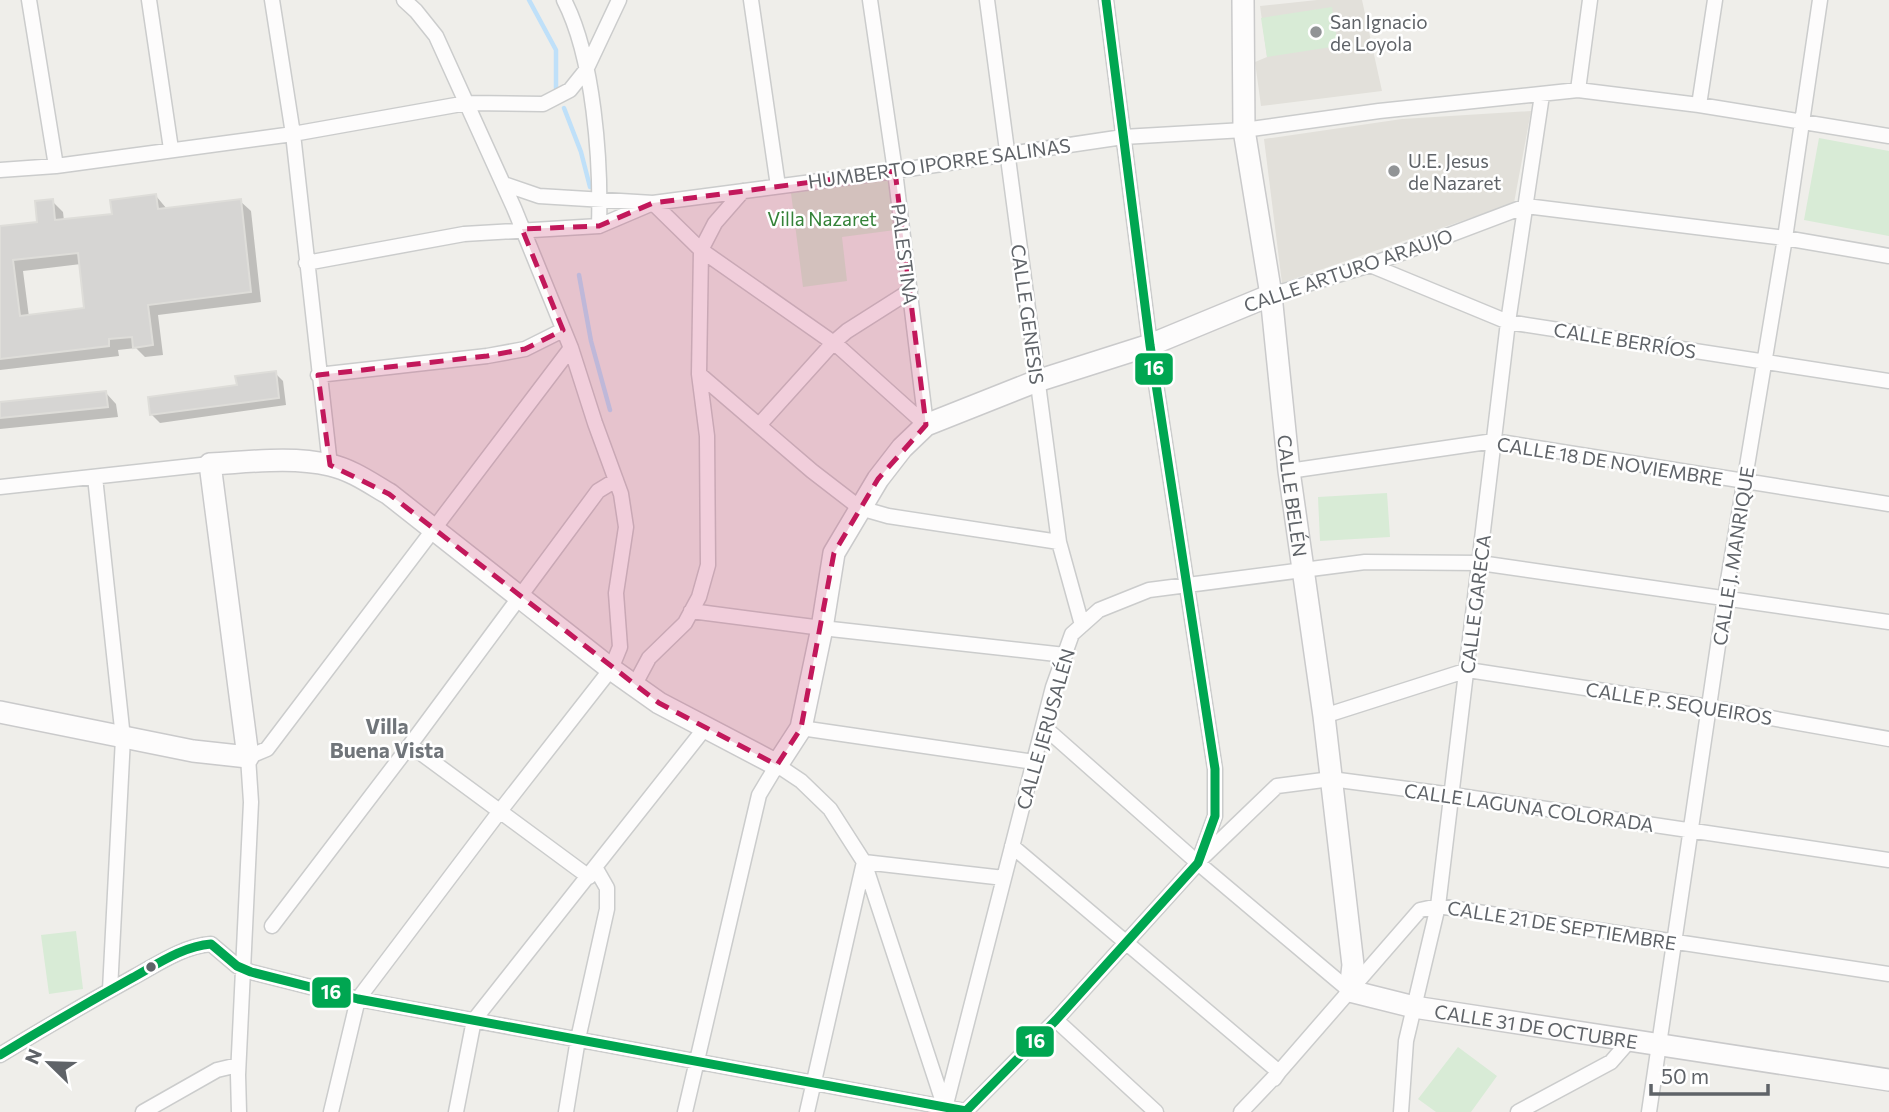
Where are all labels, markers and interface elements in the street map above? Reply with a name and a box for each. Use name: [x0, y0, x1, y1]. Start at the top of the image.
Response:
place label: San Ignacio de Loyola: [1330, 10, 1428, 55]
marker: San Ignacio de Loyola: [1308, 24, 1324, 40]
street label: HUMBERTO IPORRE SALINAS: [806, 133, 1072, 193]
place label: U.E. Jesus de Nazaret: [1408, 149, 1501, 194]
marker: U.E. Jesus de Nazaret: [1386, 163, 1402, 179]
street label: PALESTINA: [887, 202, 923, 306]
park label: Villa Nazaret: [767, 207, 877, 230]
street label: CALLE ARTURO ARAUJO: [1241, 223, 1455, 317]
street label: CALLE GENESIS: [1007, 242, 1049, 386]
street label: CALLE BERRÍOS: [1552, 317, 1698, 363]
line badge: 16: [1134, 352, 1174, 386]
text: 16: [1144, 356, 1164, 379]
street label: CALLE 18 DE NOVIEMBRE: [1495, 432, 1725, 490]
street label: CALLE BELÉN: [1274, 433, 1313, 558]
street label: CALLE J. MANRIQUE: [1708, 465, 1758, 647]
street label: CALLE GARECA: [1455, 533, 1495, 675]
street label: CALLE JERUSALÉN: [1011, 646, 1079, 812]
street label: CALLE P. SEQUEIROS: [1584, 677, 1774, 729]
district label: Villa Buena Vista: [330, 713, 444, 762]
street label: CALLE LAGUNA COLORADA: [1403, 778, 1655, 836]
street label: CALLE 21 DE SEPTIEMBRE: [1446, 896, 1678, 954]
unlabelled marker: [144, 960, 158, 974]
line badge: 16: [311, 976, 352, 1009]
text: 16: [321, 980, 341, 1003]
street label: CALLE 31 DE OCTUBRE: [1433, 999, 1639, 1053]
line badge: 16: [1015, 1025, 1055, 1058]
north arrow: [14, 1028, 84, 1098]
text: 16: [1025, 1029, 1045, 1052]
text: N: [20, 1045, 46, 1067]
scale bar: [1651, 1052, 1768, 1096]
text: 50 m: [1661, 1063, 1709, 1088]

